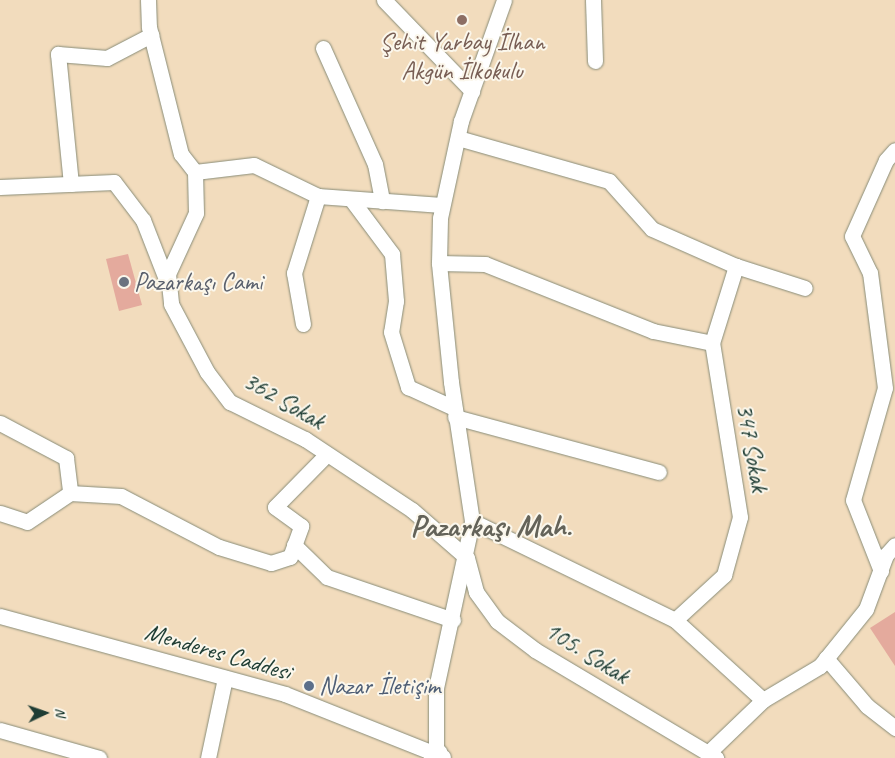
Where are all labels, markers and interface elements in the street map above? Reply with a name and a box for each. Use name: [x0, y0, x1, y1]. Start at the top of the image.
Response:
marker: Şehit Yarbay İlhan Akgün İlkokulu: [456, 14, 468, 26]
place label: Şehit Yarbay İlhan Akgün İlkokulu: [380, 28, 544, 87]
place label: Pazarkaşı Cami: [134, 267, 262, 297]
marker: Pazarkaşı Cami: [118, 276, 130, 288]
street label: 362 Sokak: [238, 366, 330, 436]
street label: 347 Sokak: [730, 402, 774, 494]
district label: Pazarkaşı Mah.: [410, 508, 572, 544]
street label: 105. Sokak: [539, 615, 635, 691]
street label: Menderes Caddesi: [141, 617, 295, 687]
place label: Nazar İletişim: [319, 671, 440, 701]
marker: Nazar İletişim: [303, 680, 315, 692]
north arrow: [20, 688, 70, 738]
text: N: [52, 707, 69, 717]

